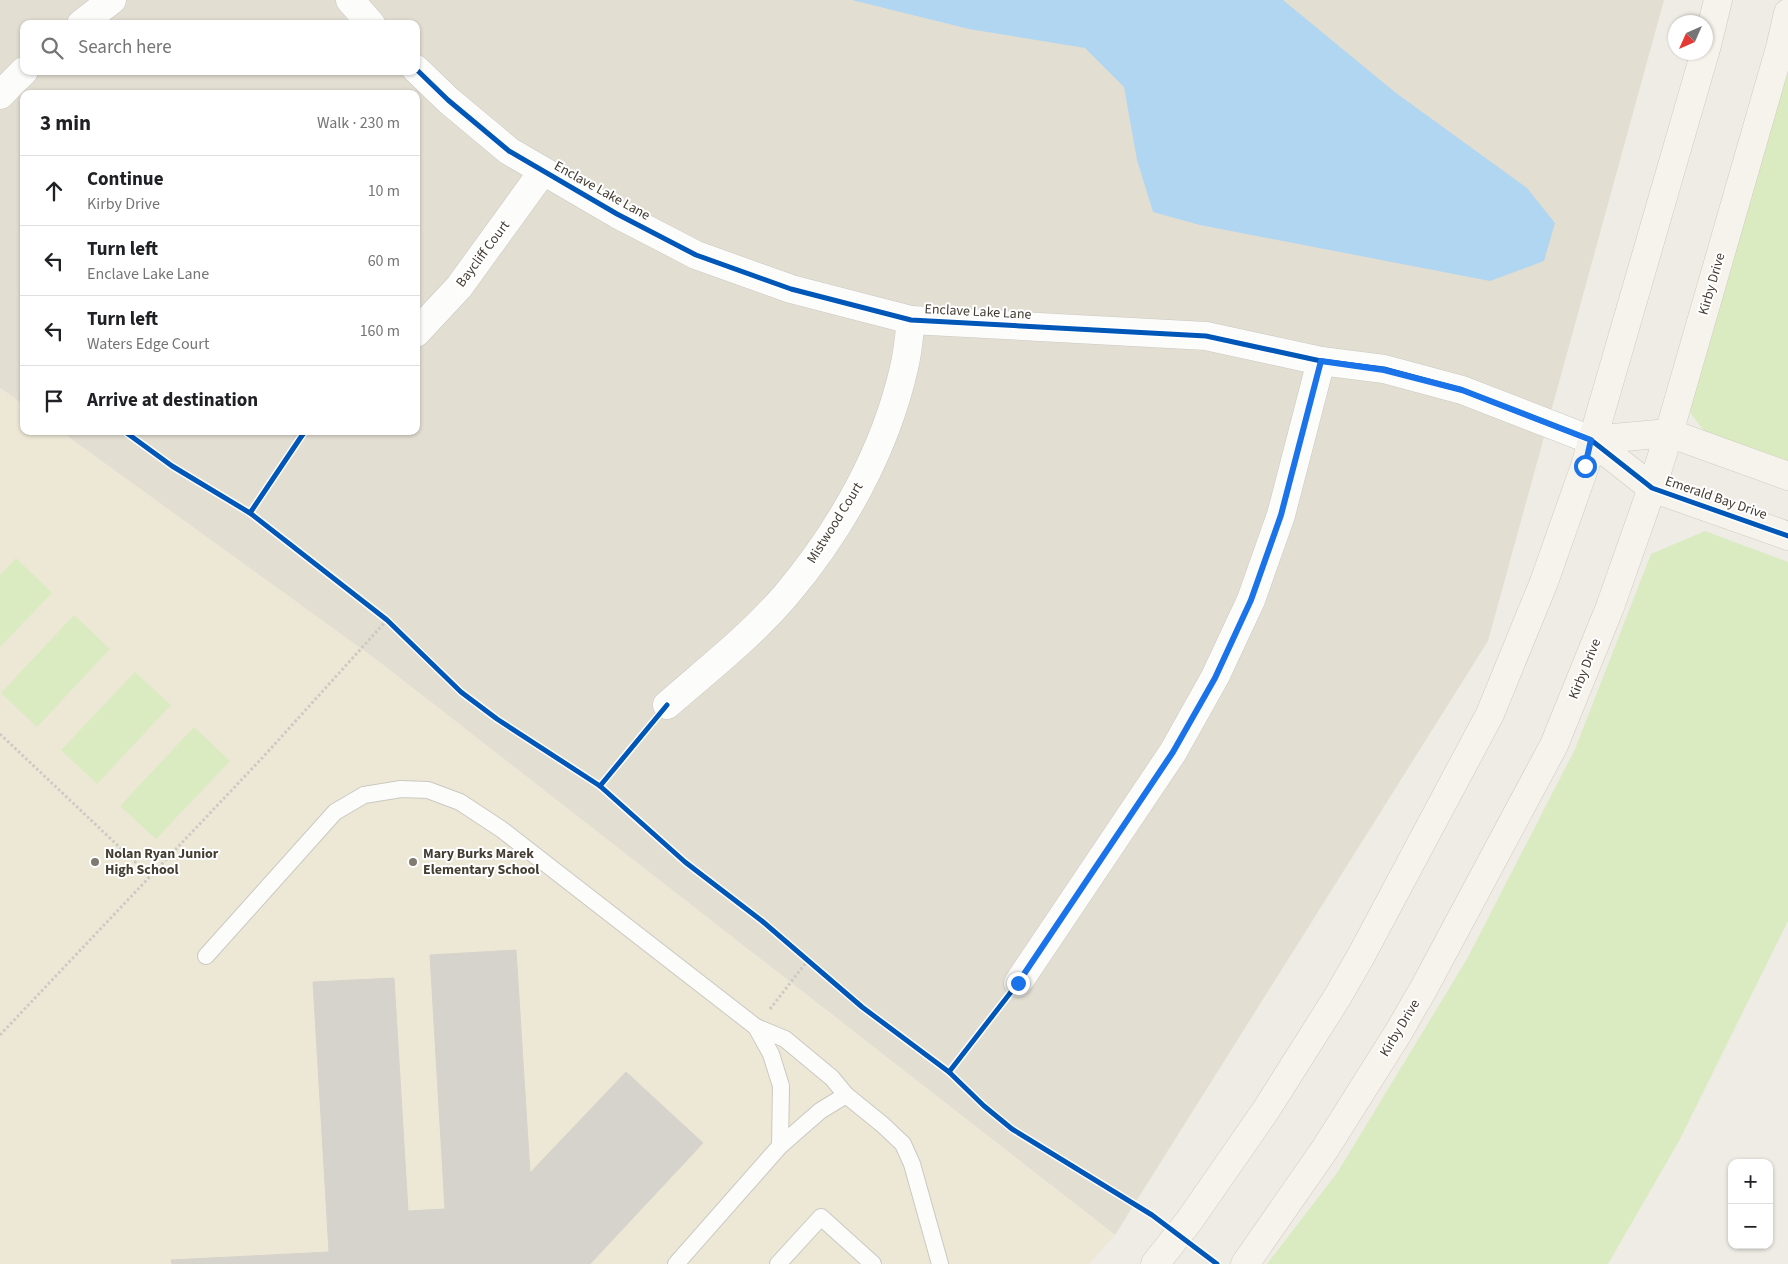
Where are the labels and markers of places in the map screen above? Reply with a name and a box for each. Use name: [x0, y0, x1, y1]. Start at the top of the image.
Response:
place label: Nolan Ryan Junior High School: [105, 844, 219, 880]
place label: Mary Burks Marek Elementary School: [423, 844, 539, 880]
marker: Nolan Ryan Junior High School: [89, 856, 101, 868]
marker: Mary Burks Marek Elementary School: [407, 856, 419, 868]

